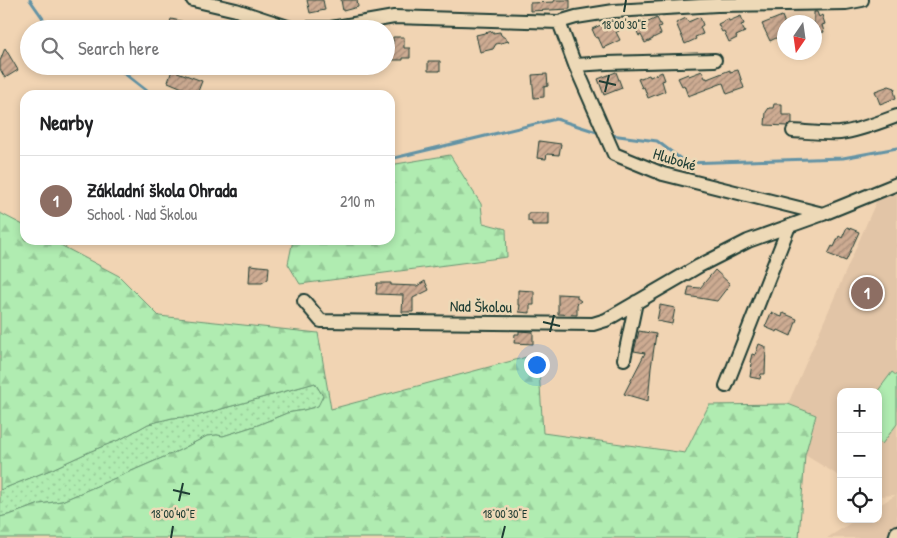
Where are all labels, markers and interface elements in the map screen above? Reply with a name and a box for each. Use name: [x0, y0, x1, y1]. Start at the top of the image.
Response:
north arrow: [777, 15, 822, 60]
text: 18°00'30"E: [602, 16, 647, 33]
search box: [20, 20, 395, 75]
icon: search: [38, 34, 66, 62]
text: Search here: [78, 35, 159, 61]
text: Nearby: [40, 108, 93, 137]
street label: Hluboké: [651, 142, 700, 176]
text: Základní škola Ohrada: [87, 177, 237, 203]
text: 1: [53, 190, 59, 212]
text: 210 m: [340, 190, 375, 212]
text: School · Nad Školou: [87, 203, 197, 225]
pin: 1: [851, 274, 883, 312]
street label: Nad Školou: [450, 294, 513, 318]
your location: [524, 352, 550, 378]
map controls: [837, 388, 882, 523]
button: +: [837, 388, 882, 433]
button: −: [837, 433, 882, 478]
button: locate: [837, 478, 882, 523]
text: 18°00'40"E: [151, 505, 196, 522]
text: 18°00'30"E: [483, 505, 528, 522]

